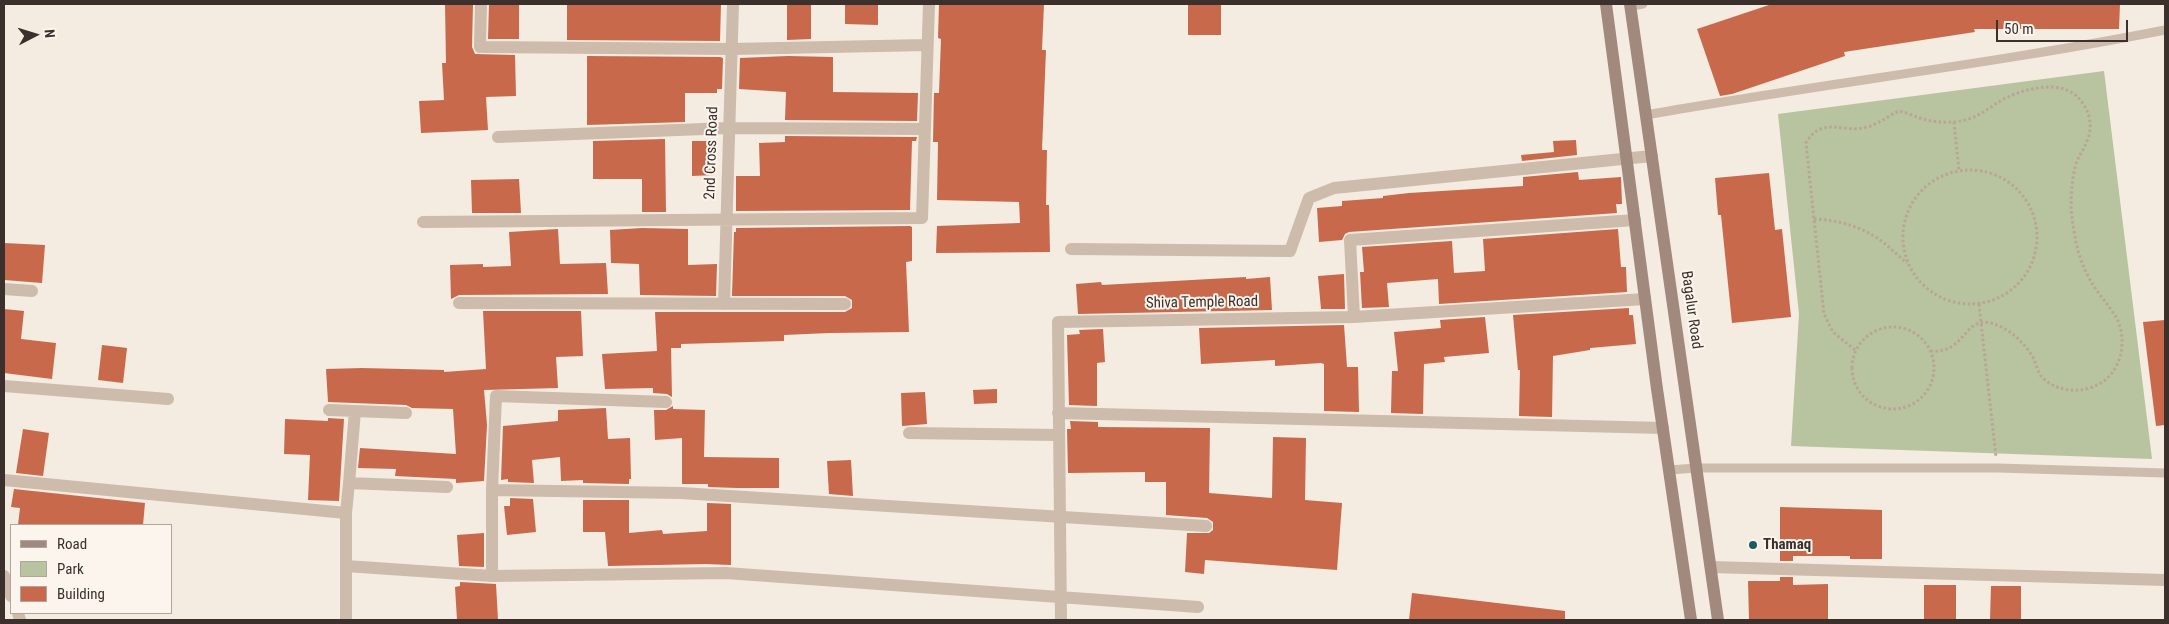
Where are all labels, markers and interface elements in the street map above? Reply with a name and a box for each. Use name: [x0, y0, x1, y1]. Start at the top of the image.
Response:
north arrow: [10, 10, 60, 60]
scale bar: [1999, 10, 2132, 42]
text: 50 m: [2004, 20, 2034, 38]
text: N: [42, 29, 58, 39]
street label: 2nd Cross Road: [701, 106, 723, 200]
street label: Bagalur Road: [1677, 270, 1705, 350]
street label: Shiva Temple Road: [1146, 293, 1258, 313]
legend: [10, 524, 172, 614]
text: Road: [57, 535, 87, 553]
place label: Thamaq: [1763, 536, 1811, 554]
marker: Thamaq: [1747, 539, 1759, 551]
text: Park: [57, 560, 84, 578]
text: Building: [57, 585, 105, 603]

